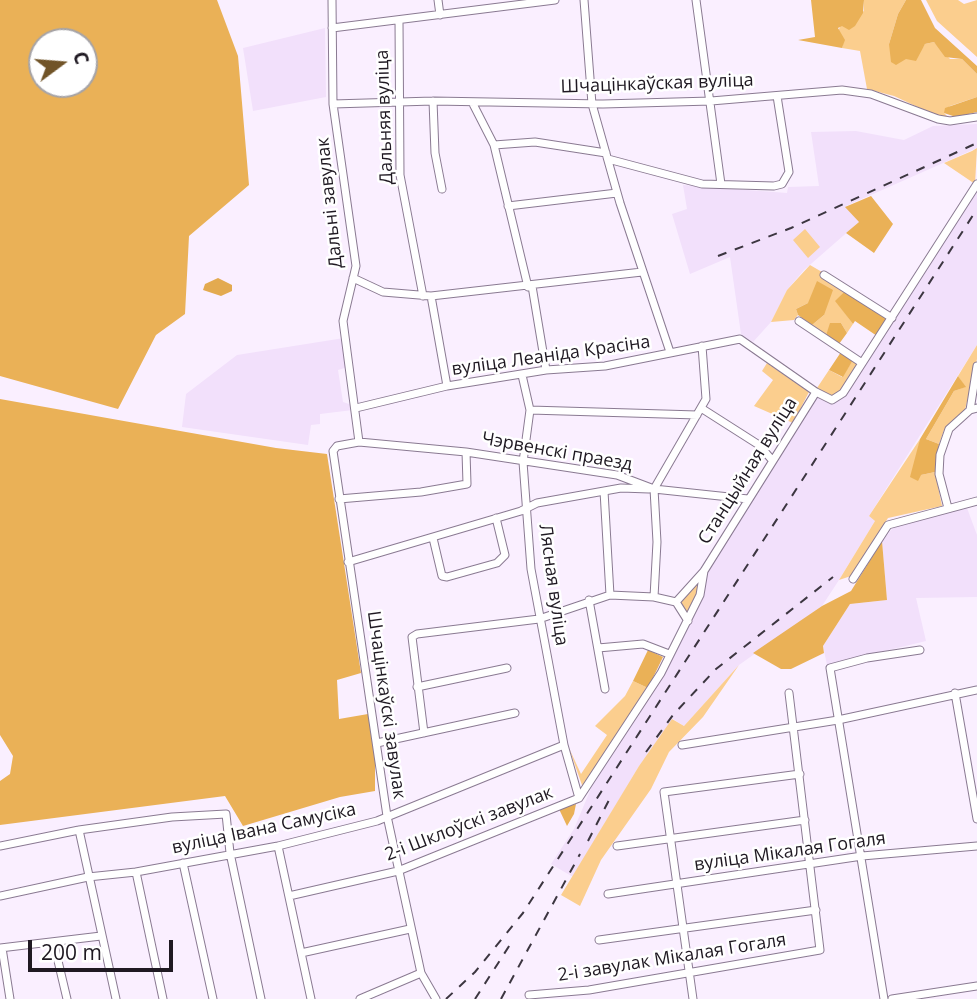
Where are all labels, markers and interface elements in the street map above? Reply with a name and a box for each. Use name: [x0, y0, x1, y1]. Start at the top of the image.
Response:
north arrow: [28, 28, 98, 98]
text: С: [67, 48, 95, 67]
street label: Дальняя вуліца: [372, 49, 398, 185]
street label: Шчацінкаўская вуліца: [560, 70, 754, 98]
street label: Дальні завулак: [312, 136, 348, 270]
street label: вуліца Леаніда Красіна: [450, 331, 652, 381]
street label: Станцыйная вуліца: [694, 394, 802, 548]
street label: Чэрвенскі праезд: [480, 428, 634, 476]
street label: Лясная вуліца: [534, 523, 572, 647]
street label: Шчацінкаўскі завулак: [362, 610, 410, 800]
street label: 2-і Шклоўскі завулак: [382, 782, 556, 866]
street label: вуліца Івана Самусіка: [170, 799, 358, 859]
street label: вуліца Мікалая Гогаля: [693, 828, 887, 876]
scale bar: [32, 926, 177, 970]
street label: 2-і завулак Мікалая Гогаля: [556, 929, 788, 987]
text: 200 m: [41, 938, 102, 966]

